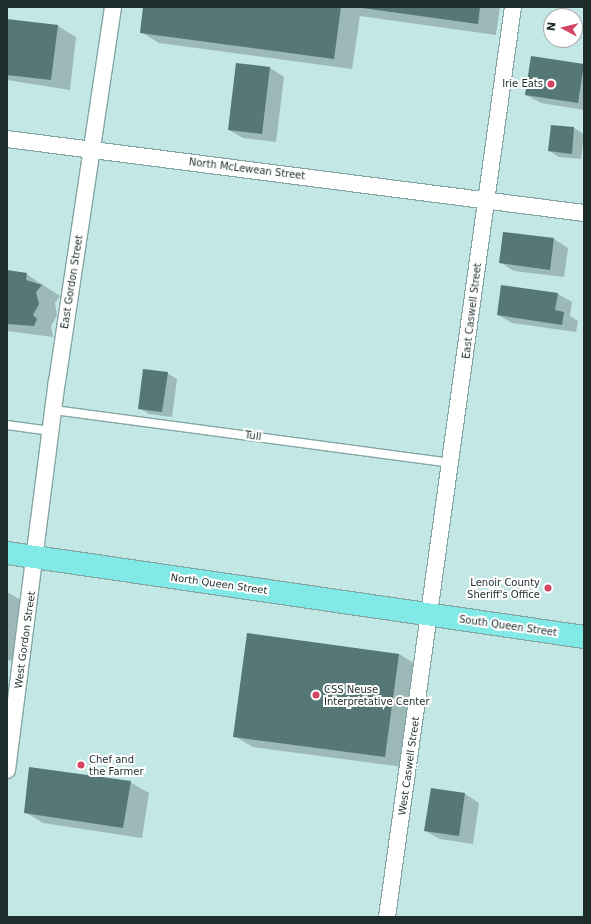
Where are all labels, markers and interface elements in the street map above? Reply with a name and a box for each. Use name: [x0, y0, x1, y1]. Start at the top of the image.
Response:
north arrow: [543, 8, 583, 48]
text: N: [545, 21, 559, 32]
place label: Irie Eats: [502, 78, 543, 90]
marker: Irie Eats: [546, 79, 556, 89]
street label: North McLewean Street: [188, 156, 306, 182]
street label: East Gordon Street: [59, 234, 85, 330]
street label: East Caswell Street: [460, 262, 484, 360]
street label: Tull: [244, 429, 262, 443]
street label: North Queen Street: [170, 571, 268, 597]
place label: Lenoir County Sheriff's Office: [467, 576, 540, 600]
marker: Lenoir County Sheriff's Office: [543, 583, 553, 593]
street label: West Gordon Street: [12, 591, 38, 689]
street label: South Queen Street: [458, 613, 558, 639]
place label: CSS Neuse Interpretative Center: [324, 683, 430, 706]
marker: CSS Neuse Interpretative Center: [311, 690, 321, 700]
street label: West Caswell Street: [396, 716, 422, 816]
place label: Chef and the Farmer: [89, 753, 143, 776]
marker: Chef and the Farmer: [76, 760, 86, 770]

